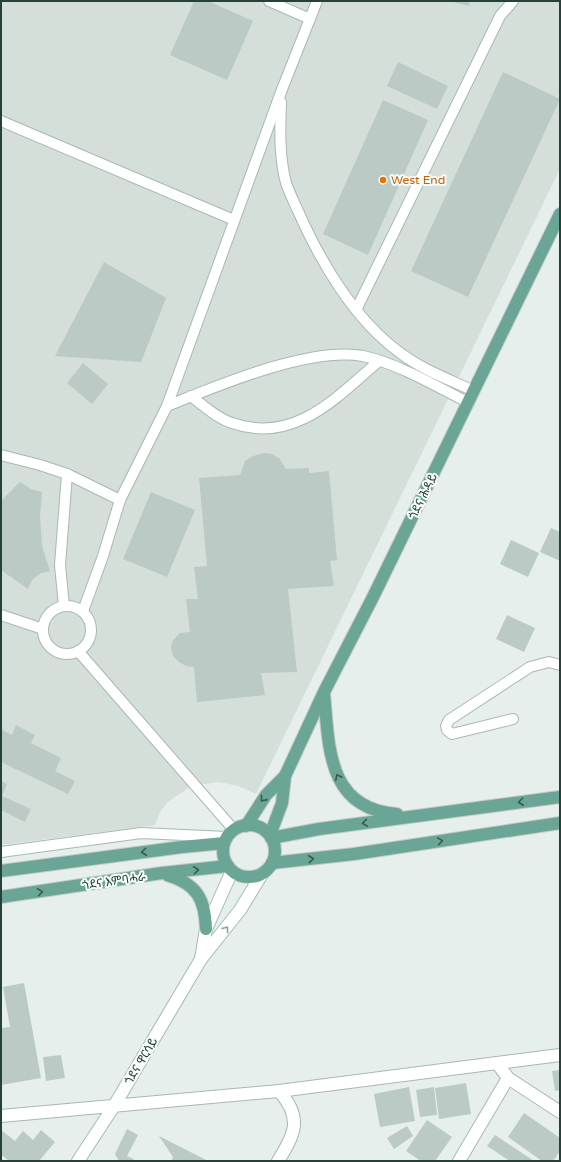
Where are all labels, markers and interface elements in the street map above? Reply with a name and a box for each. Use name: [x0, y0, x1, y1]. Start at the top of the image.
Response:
place label: West End: [391, 173, 445, 187]
marker: West End: [378, 175, 388, 185]
street label: ጎደና ሕዳይ: [406, 471, 440, 521]
one-way arrow: [335, 774, 343, 781]
one-way arrow: [261, 795, 268, 802]
one-way arrow: [518, 797, 524, 806]
one-way arrow: [362, 818, 368, 827]
one-way arrow: [436, 837, 443, 846]
one-way arrow: [141, 847, 147, 856]
one-way arrow: [308, 855, 314, 864]
one-way arrow: [193, 866, 199, 875]
street label: ጎደና እምባሓራ: [81, 870, 147, 892]
one-way arrow: [37, 888, 43, 897]
one-way arrow: [221, 926, 228, 933]
street label: ጎደና ዋርሳይ: [122, 1035, 160, 1087]

